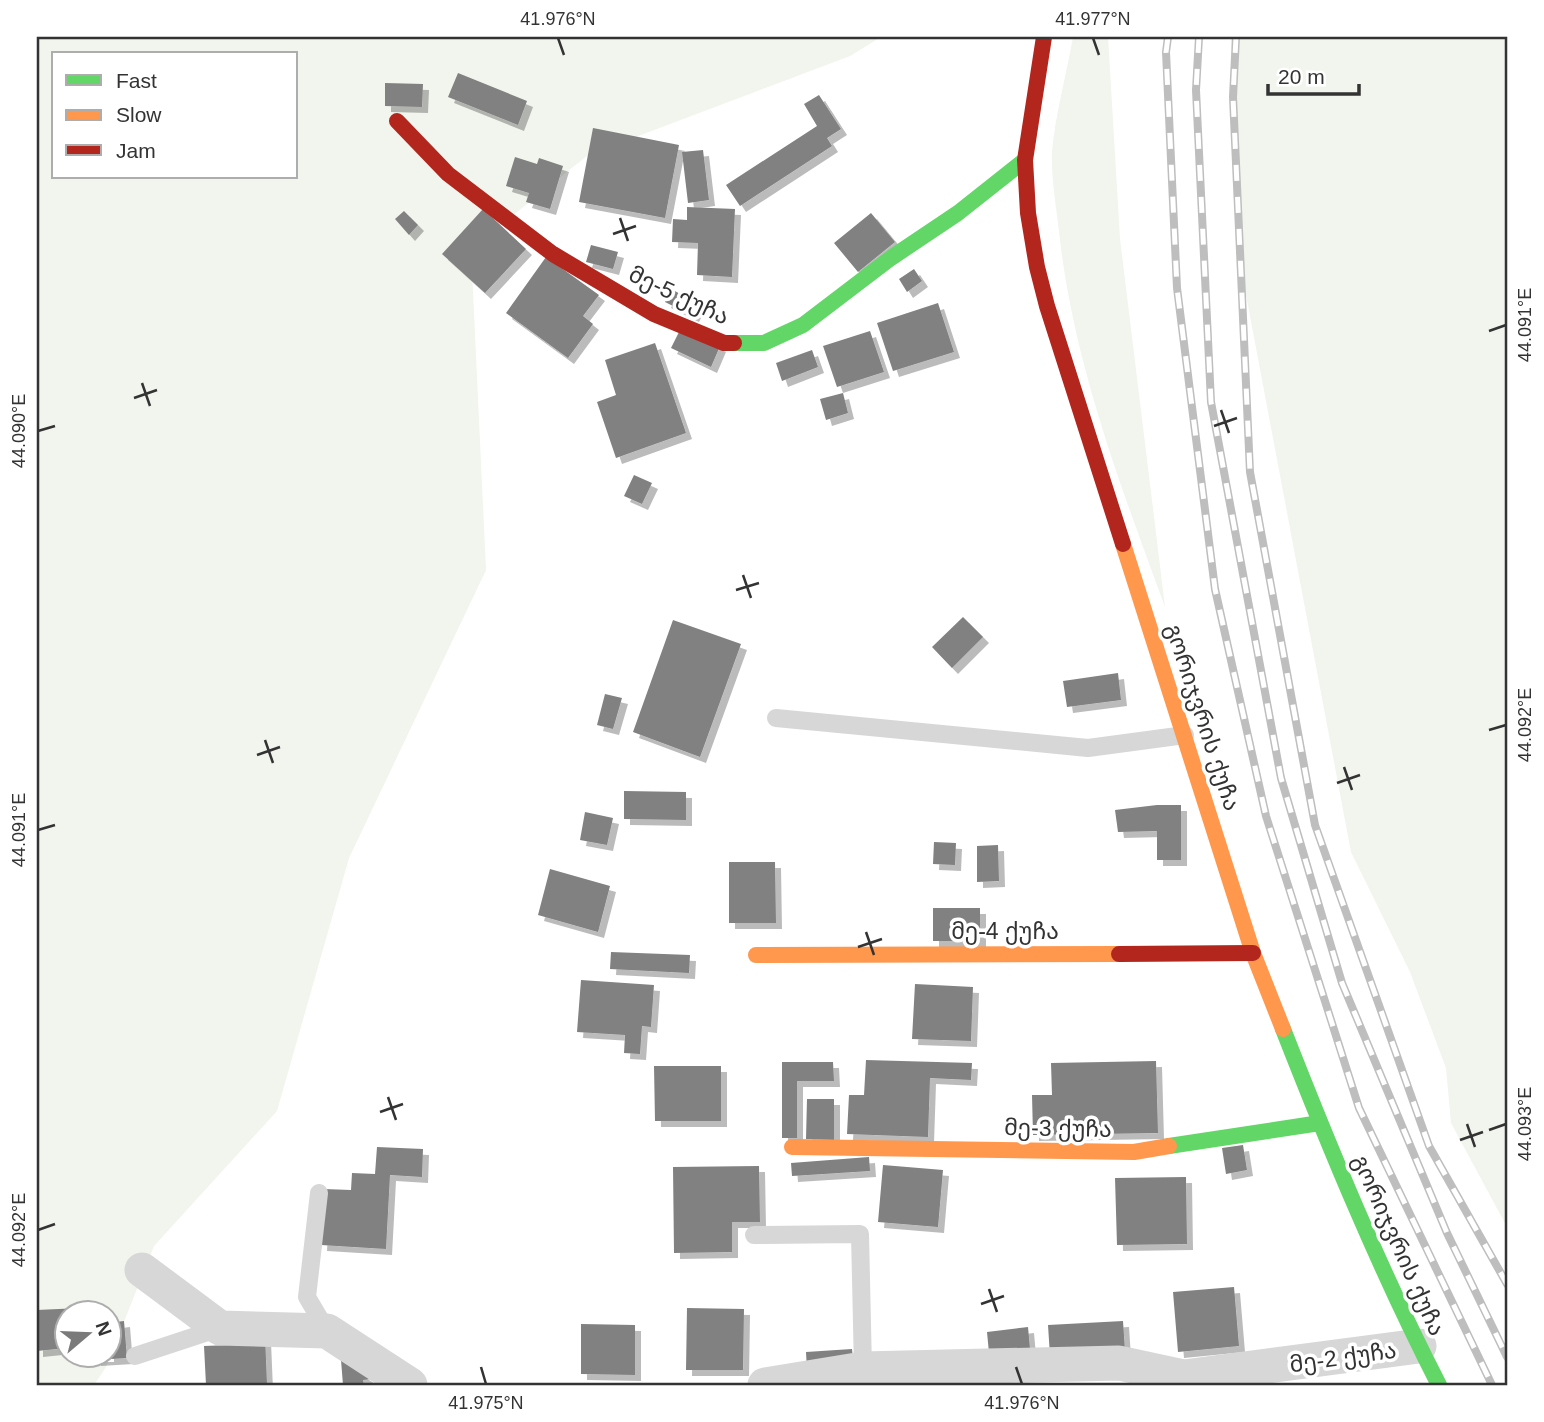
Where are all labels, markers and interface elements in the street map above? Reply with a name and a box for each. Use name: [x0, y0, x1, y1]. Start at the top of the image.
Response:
text: 41.976°N: [520, 9, 596, 29]
text: 41.977°N: [1055, 9, 1131, 29]
legend: [52, 52, 298, 178]
scale bar: [1268, 52, 1358, 96]
text: 20 m: [1278, 65, 1325, 88]
text: Fast: [116, 69, 157, 92]
text: Slow: [116, 103, 162, 126]
text: Jam: [116, 139, 156, 162]
street label: მე-5 ქუჩა: [624, 260, 733, 330]
text: 44.091°E: [1515, 288, 1535, 362]
text: 44.090°E: [9, 394, 29, 468]
street label: გორიჯვრის ქუჩა: [1160, 620, 1246, 814]
text: 44.092°E: [1515, 688, 1535, 762]
text: 44.091°E: [9, 793, 29, 867]
street label: მე-4 ქუჩა: [951, 918, 1059, 945]
text: 44.093°E: [1515, 1087, 1535, 1161]
street label: მე-3 ქუჩა: [1004, 1114, 1112, 1143]
street label: გორიჯვრის ქუჩა: [1347, 1151, 1451, 1340]
text: 44.092°E: [9, 1193, 29, 1267]
north arrow: [52, 1300, 122, 1370]
text: N: [91, 1319, 116, 1339]
street label: მე-2 ქუჩა: [1288, 1337, 1398, 1378]
text: 41.975°N: [448, 1393, 524, 1413]
text: 41.976°N: [984, 1393, 1060, 1413]

